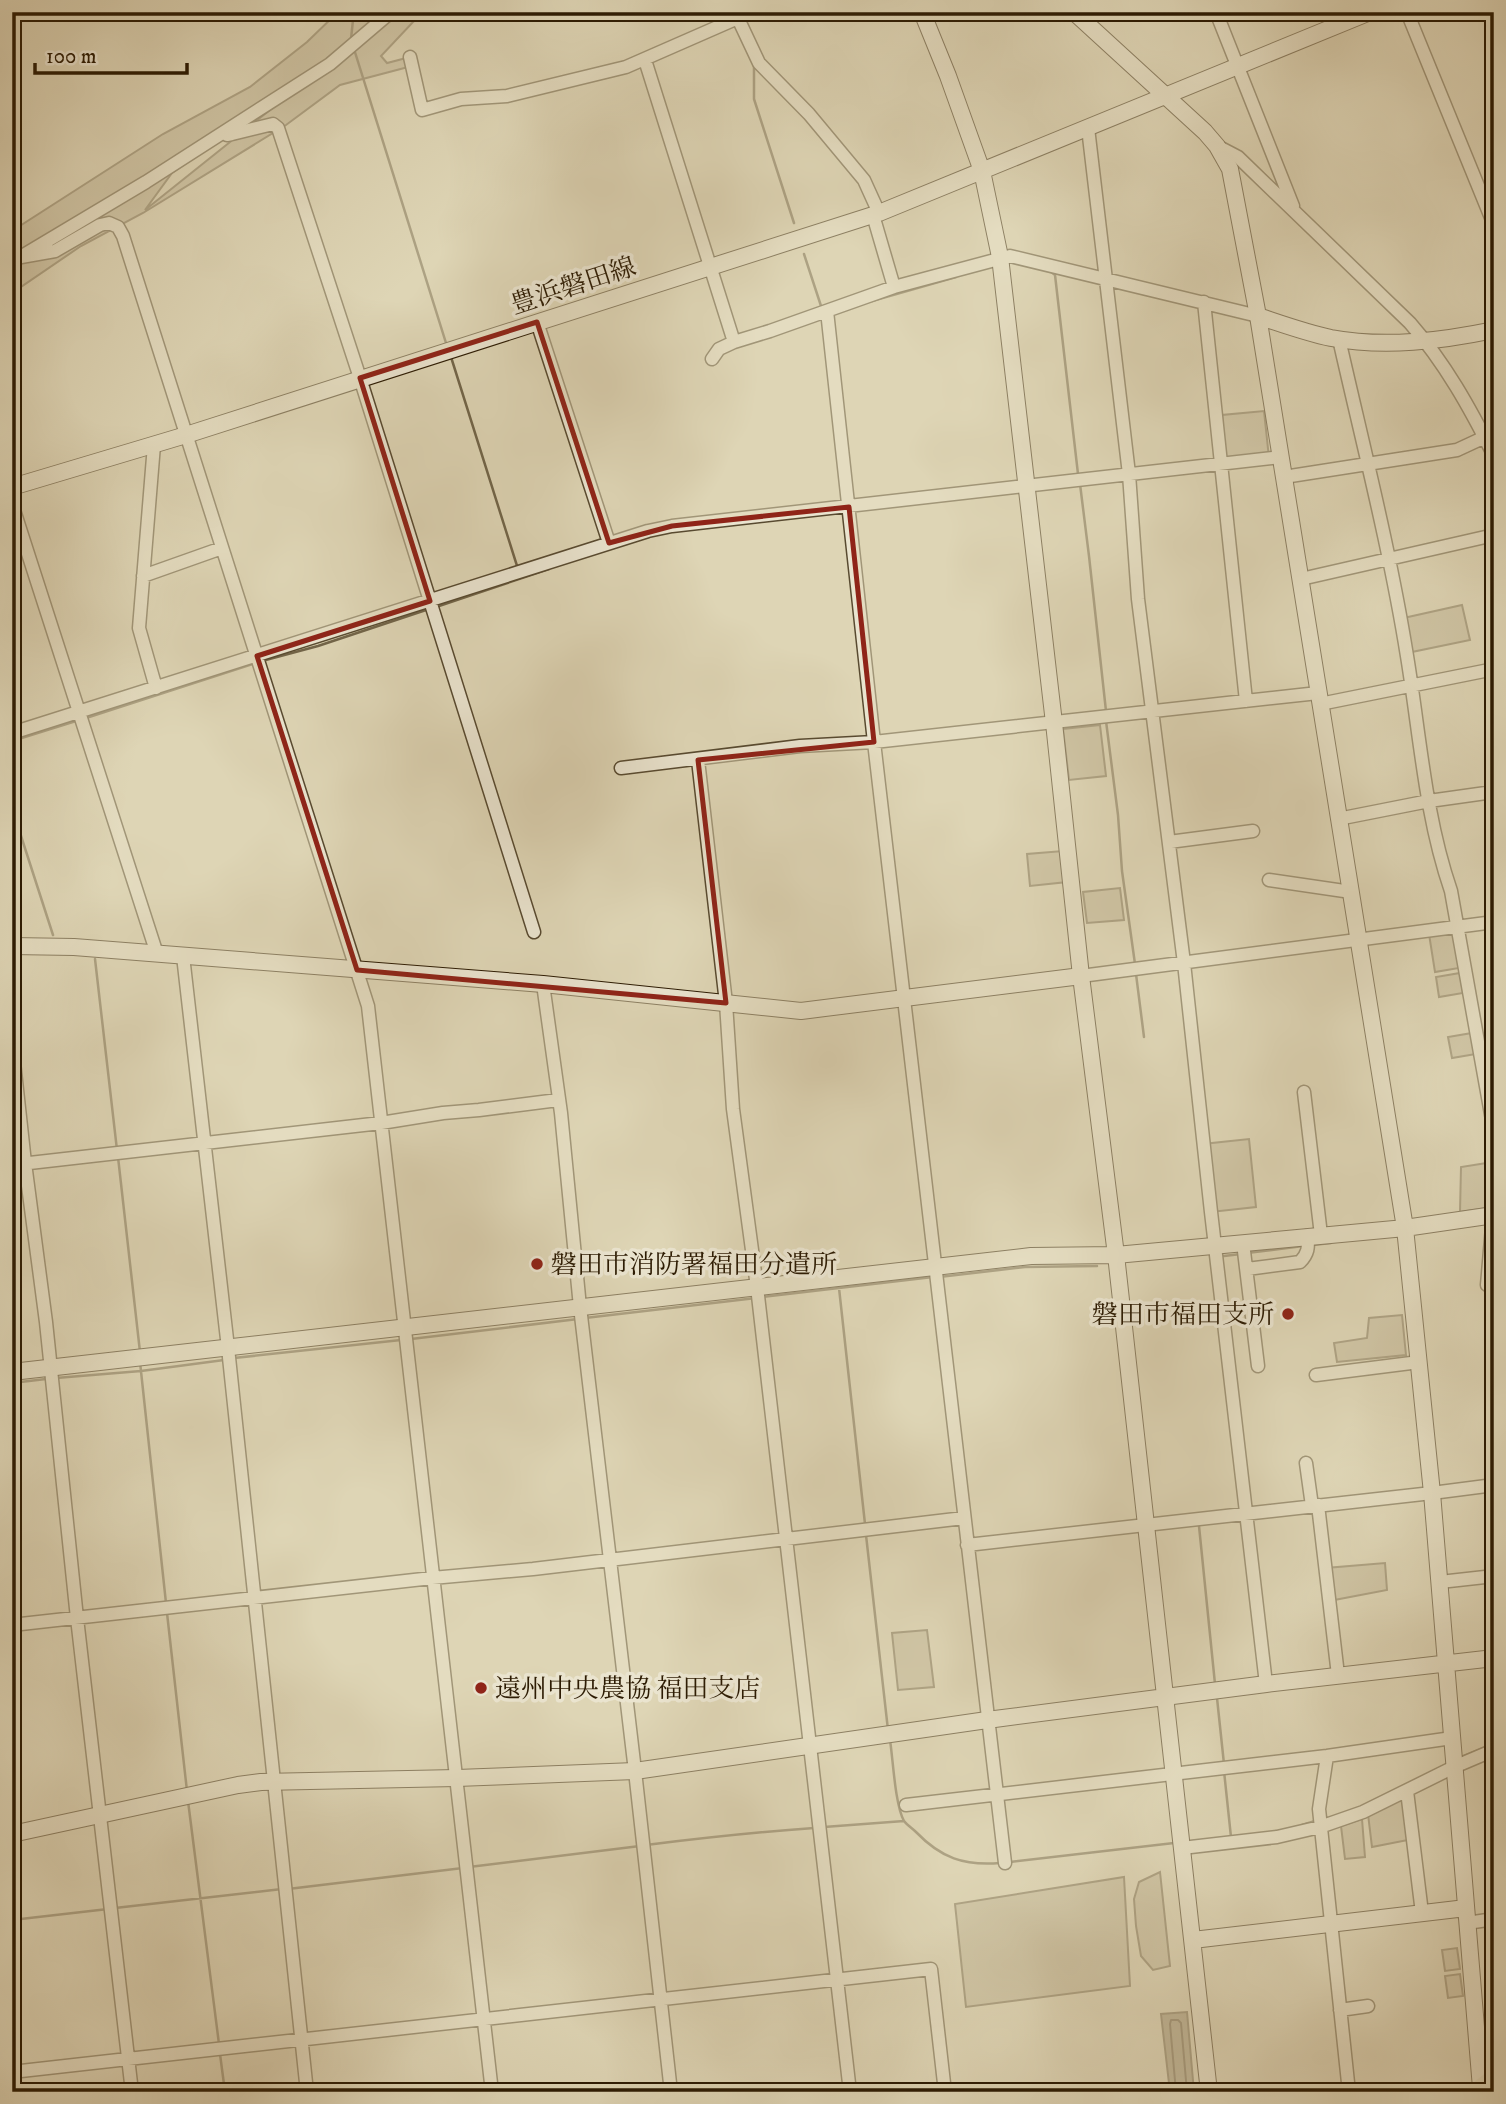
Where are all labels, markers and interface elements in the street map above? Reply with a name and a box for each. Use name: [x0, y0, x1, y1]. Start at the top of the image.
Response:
scale bar: [35, 32, 187, 76]
text: 100 m: [46, 44, 97, 70]
street label: 豊浜磐田線: [507, 251, 640, 322]
place label: 磐田市消防署福田分遣所: [551, 1249, 837, 1282]
marker: 磐田市消防署福田分遣所: [529, 1256, 545, 1272]
place label: 磐田市福田支所: [1092, 1299, 1274, 1332]
marker: 磐田市福田支所: [1280, 1306, 1296, 1322]
place label: 遠州中央農協 福田支店: [495, 1673, 761, 1706]
marker: 遠州中央農協 福田支店: [473, 1680, 489, 1696]

